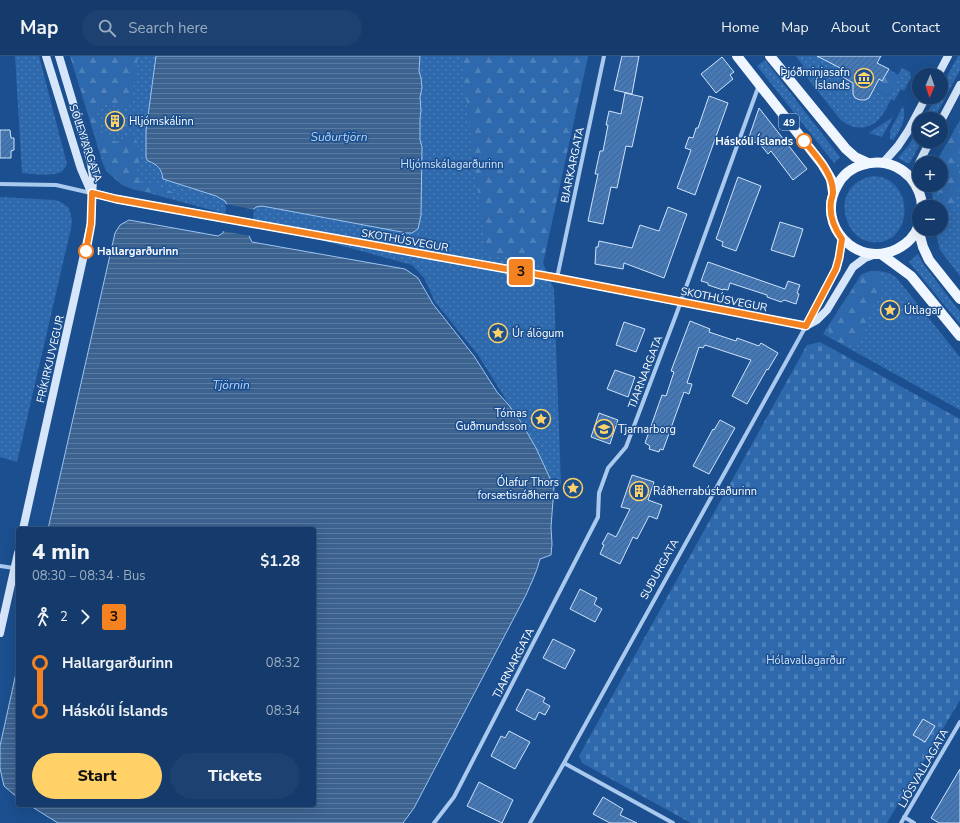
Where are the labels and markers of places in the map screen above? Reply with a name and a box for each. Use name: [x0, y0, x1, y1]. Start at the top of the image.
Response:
place label: Þjóðminjasafn Íslands: [780, 65, 850, 93]
museum icon: Þjóðminjasafn Íslands: [853, 67, 875, 89]
building icon: Hljómskálinn: [104, 110, 126, 132]
place label: Hljómskálinn: [129, 114, 194, 129]
place label: Háskóli Íslands: [715, 133, 793, 149]
marker: Háskóli Íslands: [796, 133, 812, 149]
marker: Hallargarðurinn: [78, 243, 94, 259]
place label: Hallargarðurinn: [97, 244, 178, 259]
place icon: Útlagar: [879, 299, 901, 321]
place label: Útlagar: [904, 302, 941, 318]
place icon: Úr álögum: [487, 322, 509, 344]
place label: Úr álögum: [512, 325, 564, 341]
place label: Tómas Guðmundsson: [456, 406, 527, 434]
place icon: Tómas Guðmundsson: [530, 408, 552, 430]
school or university icon: Tjarnarborg: [593, 418, 615, 440]
place label: Tjarnarborg: [618, 422, 676, 437]
place label: Ólafur Thors forsætisráðherra: [477, 474, 559, 503]
place icon: Ólafur Thors forsætisráðherra: [562, 477, 584, 499]
building icon: Ráðherrabústaðurinn: [628, 480, 650, 502]
place label: Ráðherrabústaðurinn: [653, 484, 757, 499]

